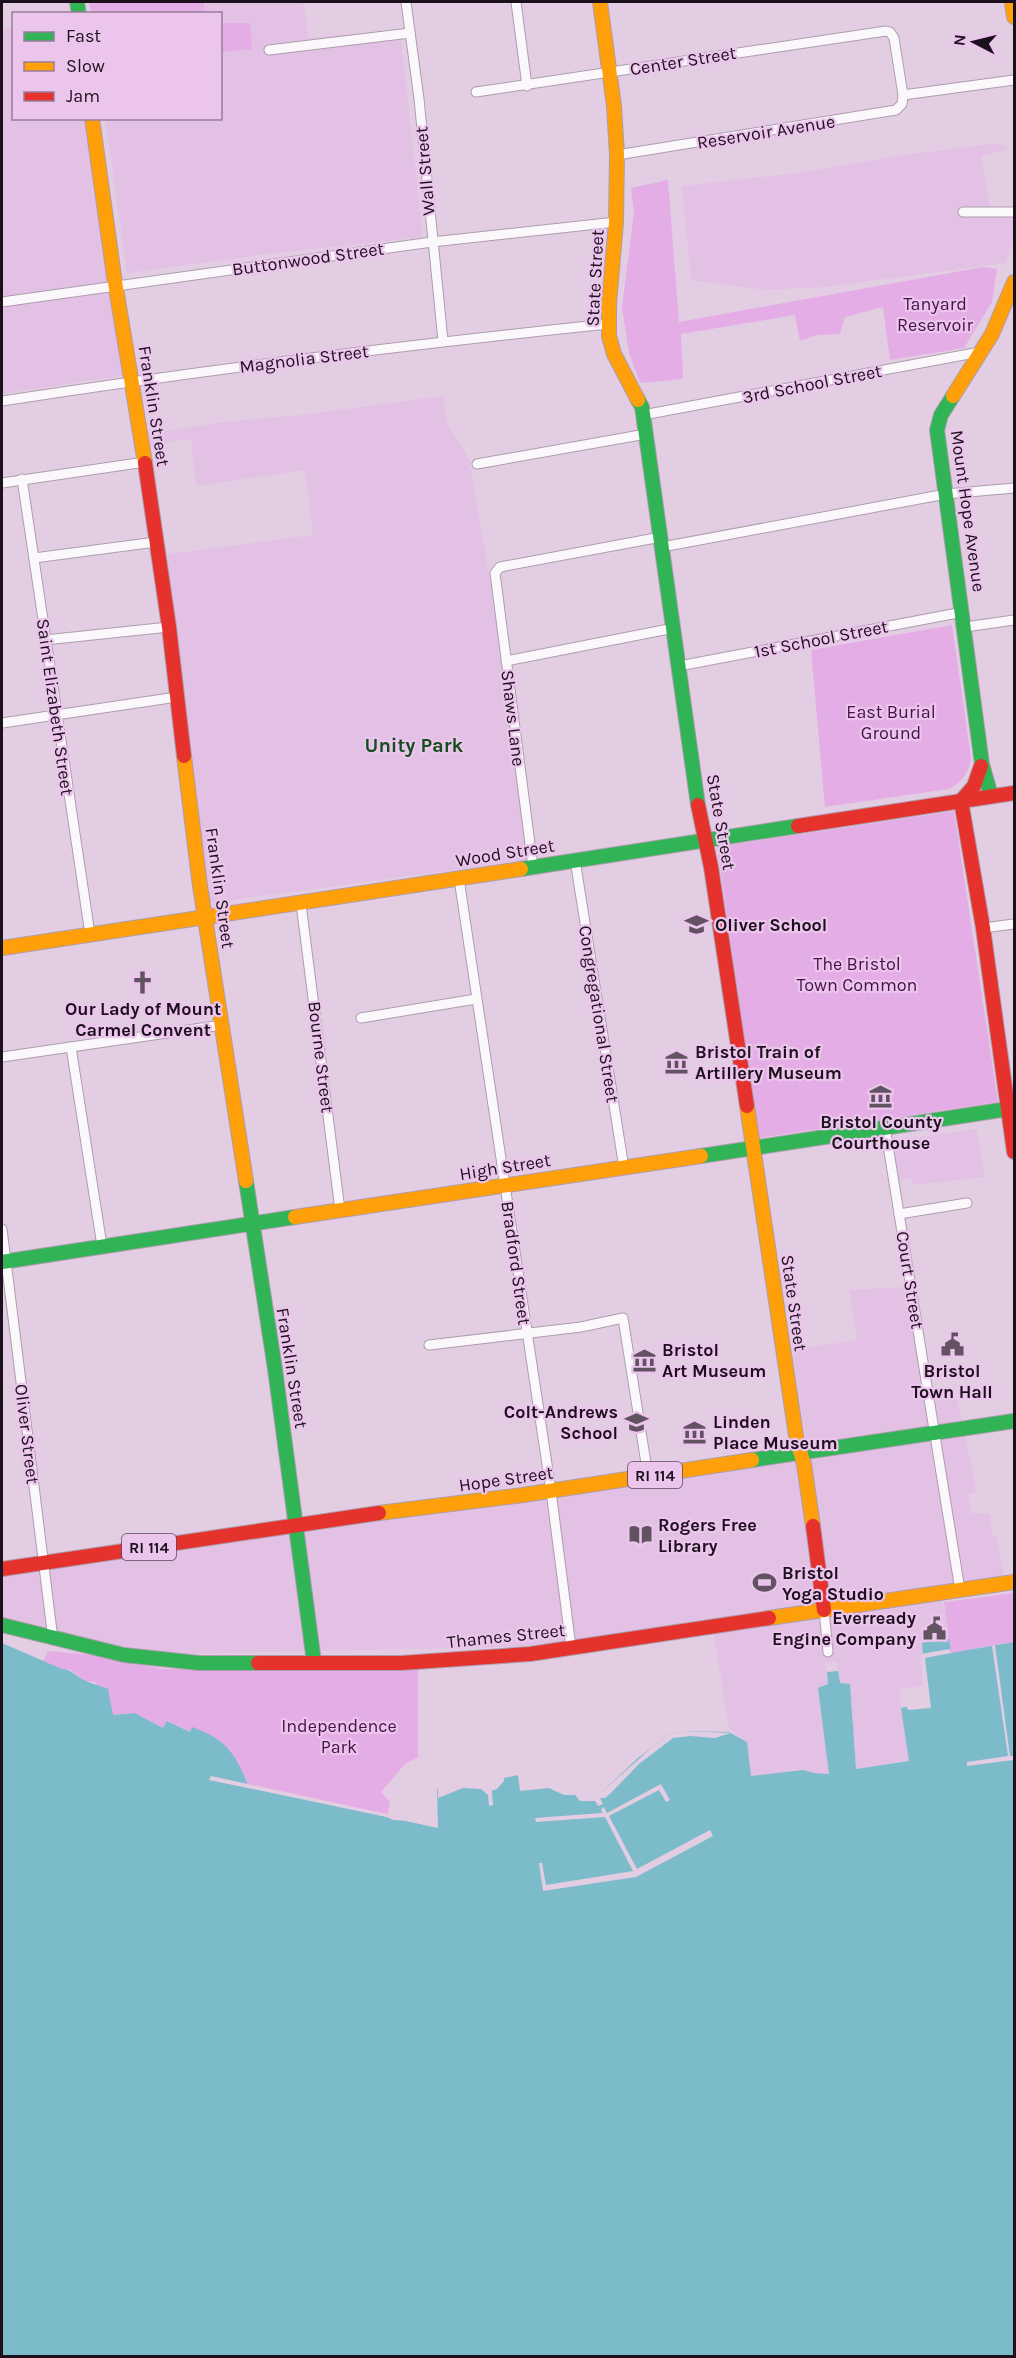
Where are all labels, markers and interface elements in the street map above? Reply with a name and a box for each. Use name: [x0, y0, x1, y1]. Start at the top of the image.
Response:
legend: [12, 12, 222, 120]
north arrow: [944, 12, 1004, 72]
text: Fast: [66, 25, 101, 47]
text: N: [949, 33, 970, 47]
street label: Center Street: [628, 42, 738, 80]
text: Slow: [66, 55, 105, 77]
text: Jam: [66, 85, 100, 107]
street label: Reservoir Avenue: [695, 110, 837, 154]
street label: Wall Street: [410, 125, 440, 216]
street label: State Street: [581, 229, 609, 327]
street label: Buttonwood Street: [231, 237, 386, 281]
park label: Tanyard Reservoir: [897, 293, 974, 336]
street label: Magnolia Street: [238, 340, 370, 378]
street label: Franklin Street: [134, 344, 174, 468]
street label: 3rd School Street: [740, 360, 884, 408]
street label: Mount Hope Avenue: [946, 429, 990, 593]
street label: 1st School Street: [752, 615, 890, 663]
street label: Saint Elizabeth Street: [32, 617, 78, 797]
street label: Shaws Lane: [496, 669, 530, 767]
park label: East Burial Ground: [846, 701, 936, 744]
district label: Unity Park: [365, 734, 464, 757]
street label: State Street: [702, 772, 740, 872]
street label: Franklin Street: [201, 826, 239, 950]
street label: Wood Street: [454, 834, 556, 872]
school or university icon: Oliver School: [684, 912, 710, 938]
place label: Oliver School: [715, 914, 827, 936]
street label: Congregational Street: [574, 924, 624, 1104]
park label: The Bristol Town Common: [797, 953, 917, 996]
church icon: Our Lady of Mount Carmel Convent: [130, 970, 156, 996]
place label: Our Lady of Mount Carmel Convent: [65, 998, 221, 1041]
street label: Bourne Street: [303, 1000, 339, 1114]
place label: Bristol Train of Artillery Museum: [695, 1041, 842, 1084]
museum icon: Bristol Train of Artillery Museum: [664, 1049, 690, 1075]
museum icon: Bristol County Courthouse: [868, 1083, 894, 1109]
place label: Bristol County Courthouse: [820, 1111, 942, 1154]
street label: High Street: [458, 1149, 552, 1185]
street label: Bradford Street: [496, 1200, 536, 1327]
street label: Court Street: [891, 1230, 929, 1331]
street label: State Street: [776, 1253, 812, 1353]
street label: Franklin Street: [272, 1306, 312, 1430]
public building icon: Bristol Town Hall: [939, 1332, 965, 1358]
place label: Bristol Art Museum: [662, 1339, 766, 1382]
museum icon: Bristol Art Museum: [631, 1347, 657, 1373]
place label: Bristol Town Hall: [911, 1360, 993, 1403]
street label: Oliver Street: [10, 1383, 44, 1485]
place label: Colt-Andrews School: [504, 1401, 618, 1444]
school or university icon: Colt-Andrews School: [623, 1409, 649, 1435]
place label: Linden Place Museum: [713, 1411, 838, 1454]
museum icon: Linden Place Museum: [682, 1419, 708, 1445]
street label: Hope Street: [457, 1461, 555, 1497]
road number: RI 114: [628, 1462, 682, 1488]
place label: Rogers Free Library: [658, 1514, 757, 1557]
library icon: Rogers Free Library: [627, 1522, 653, 1548]
road number: RI 114: [122, 1534, 176, 1560]
place label: Bristol Yoga Studio: [782, 1562, 884, 1605]
sports icon: Bristol Yoga Studio: [751, 1570, 777, 1596]
place label: Everready Engine Company: [772, 1607, 916, 1650]
public building icon: Everready Engine Company: [921, 1615, 947, 1641]
street label: Thames Street: [446, 1619, 567, 1653]
park label: Independence Park: [281, 1715, 397, 1758]

